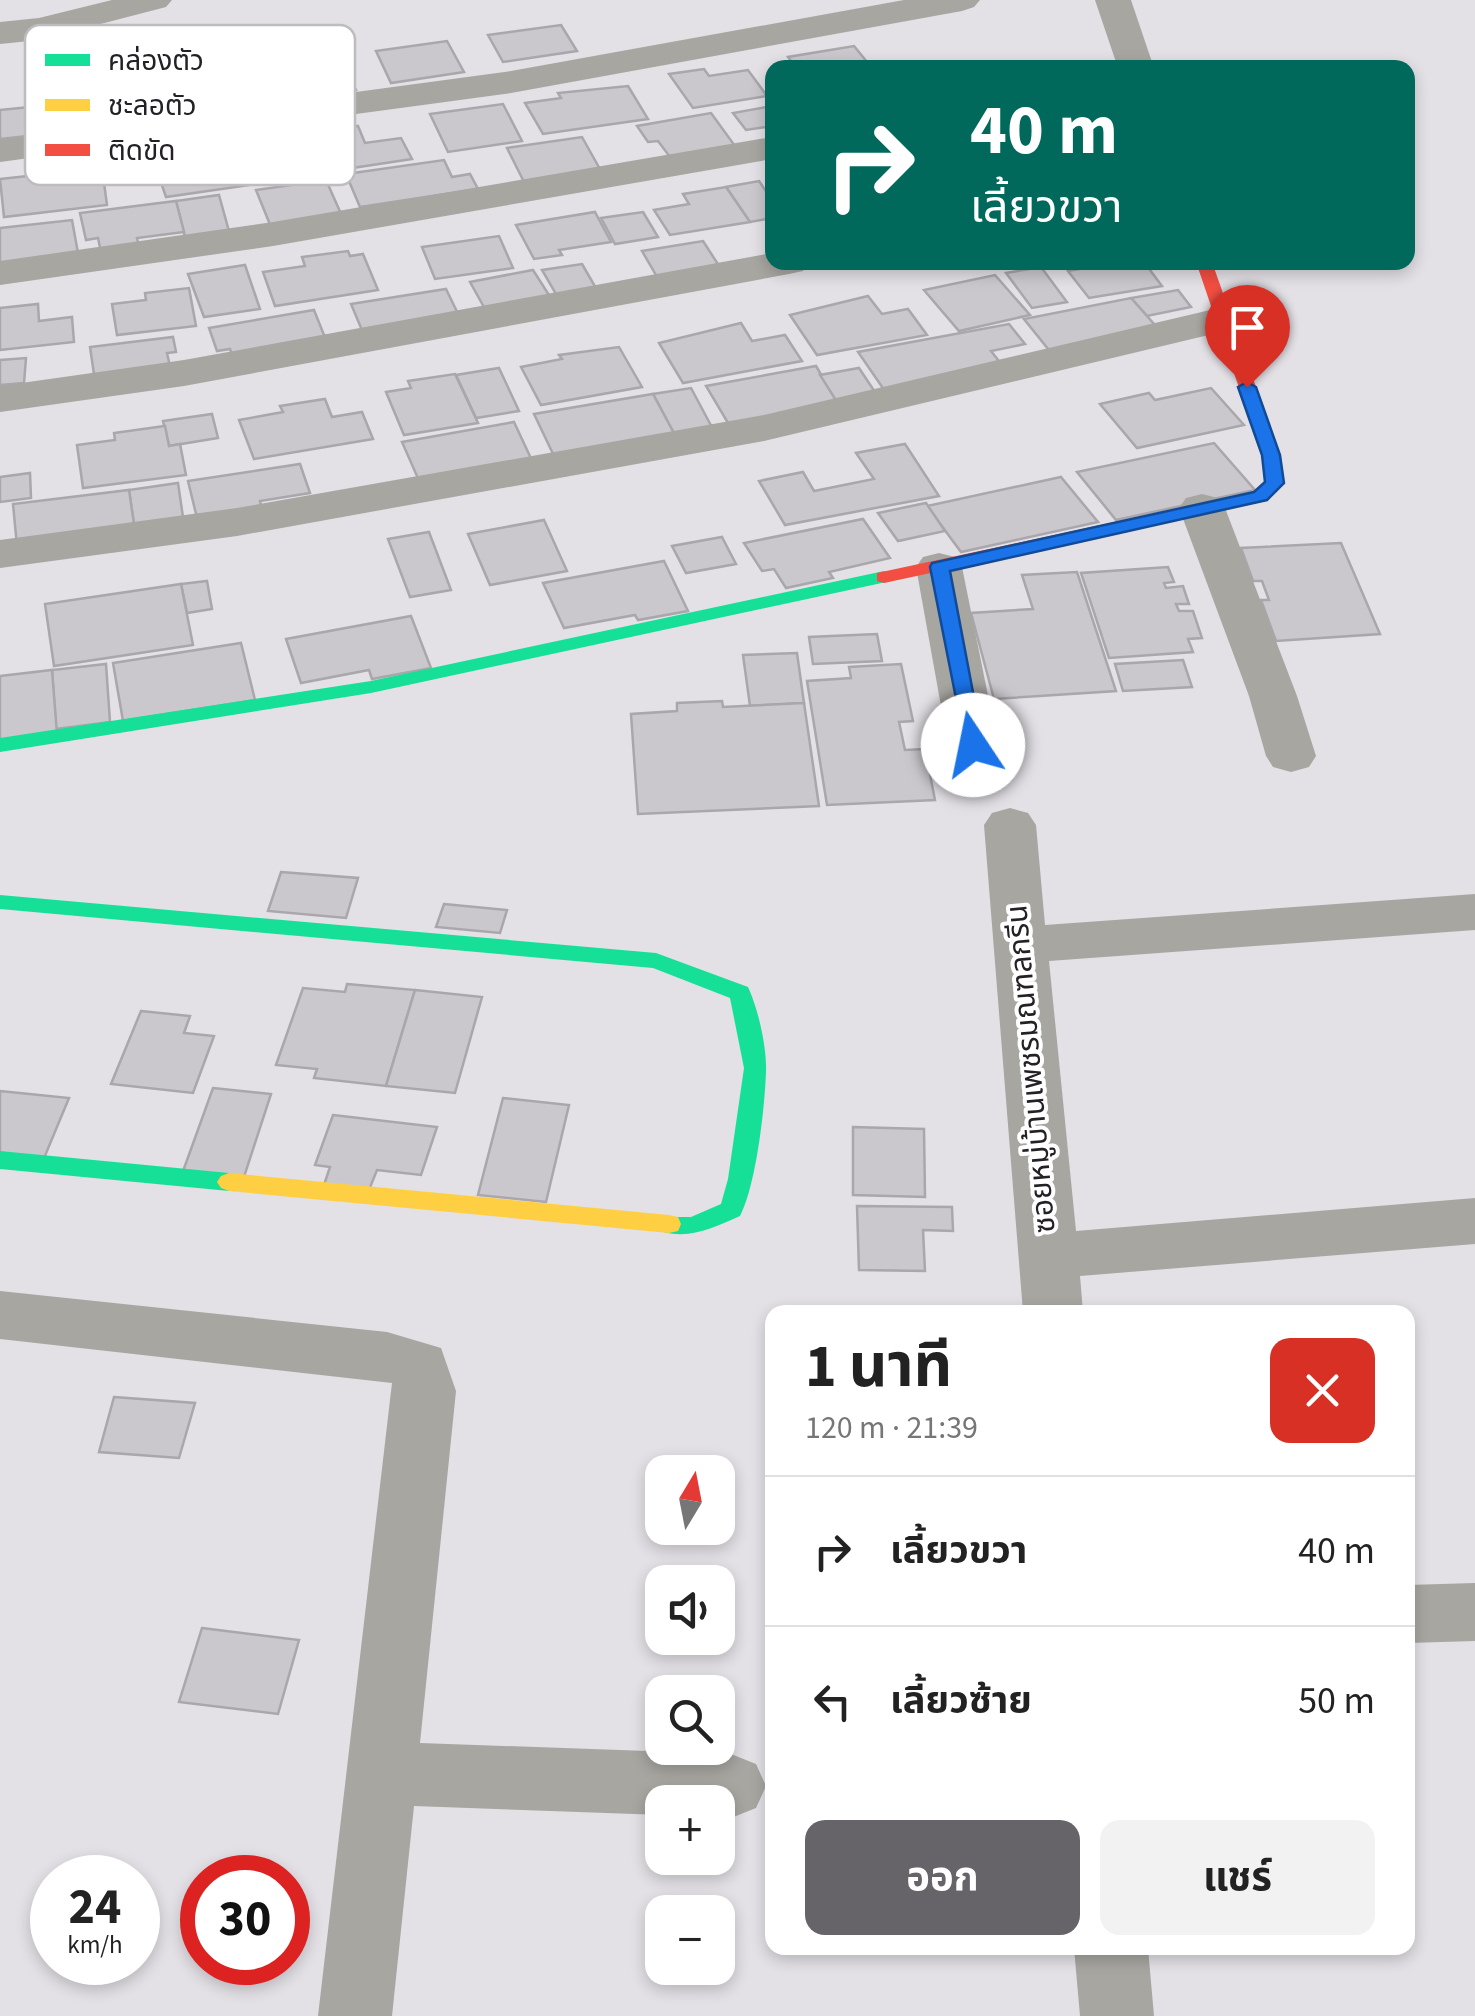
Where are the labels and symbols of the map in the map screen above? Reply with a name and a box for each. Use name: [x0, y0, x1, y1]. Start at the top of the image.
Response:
legend: [25, 25, 355, 185]
text: คล่องตัว: [108, 41, 204, 81]
text: ชะลอตัว: [108, 86, 197, 126]
text: ติดขัด: [108, 131, 176, 171]
pin: [1205, 285, 1290, 388]
position arrow: [921, 693, 1025, 797]
street label: ซอยหมู่บ้านเพชรมณฑลกรีน: [995, 903, 1067, 1235]
north arrow: [645, 1455, 735, 1545]
speed limit sign: 30: [180, 1855, 310, 1985]

